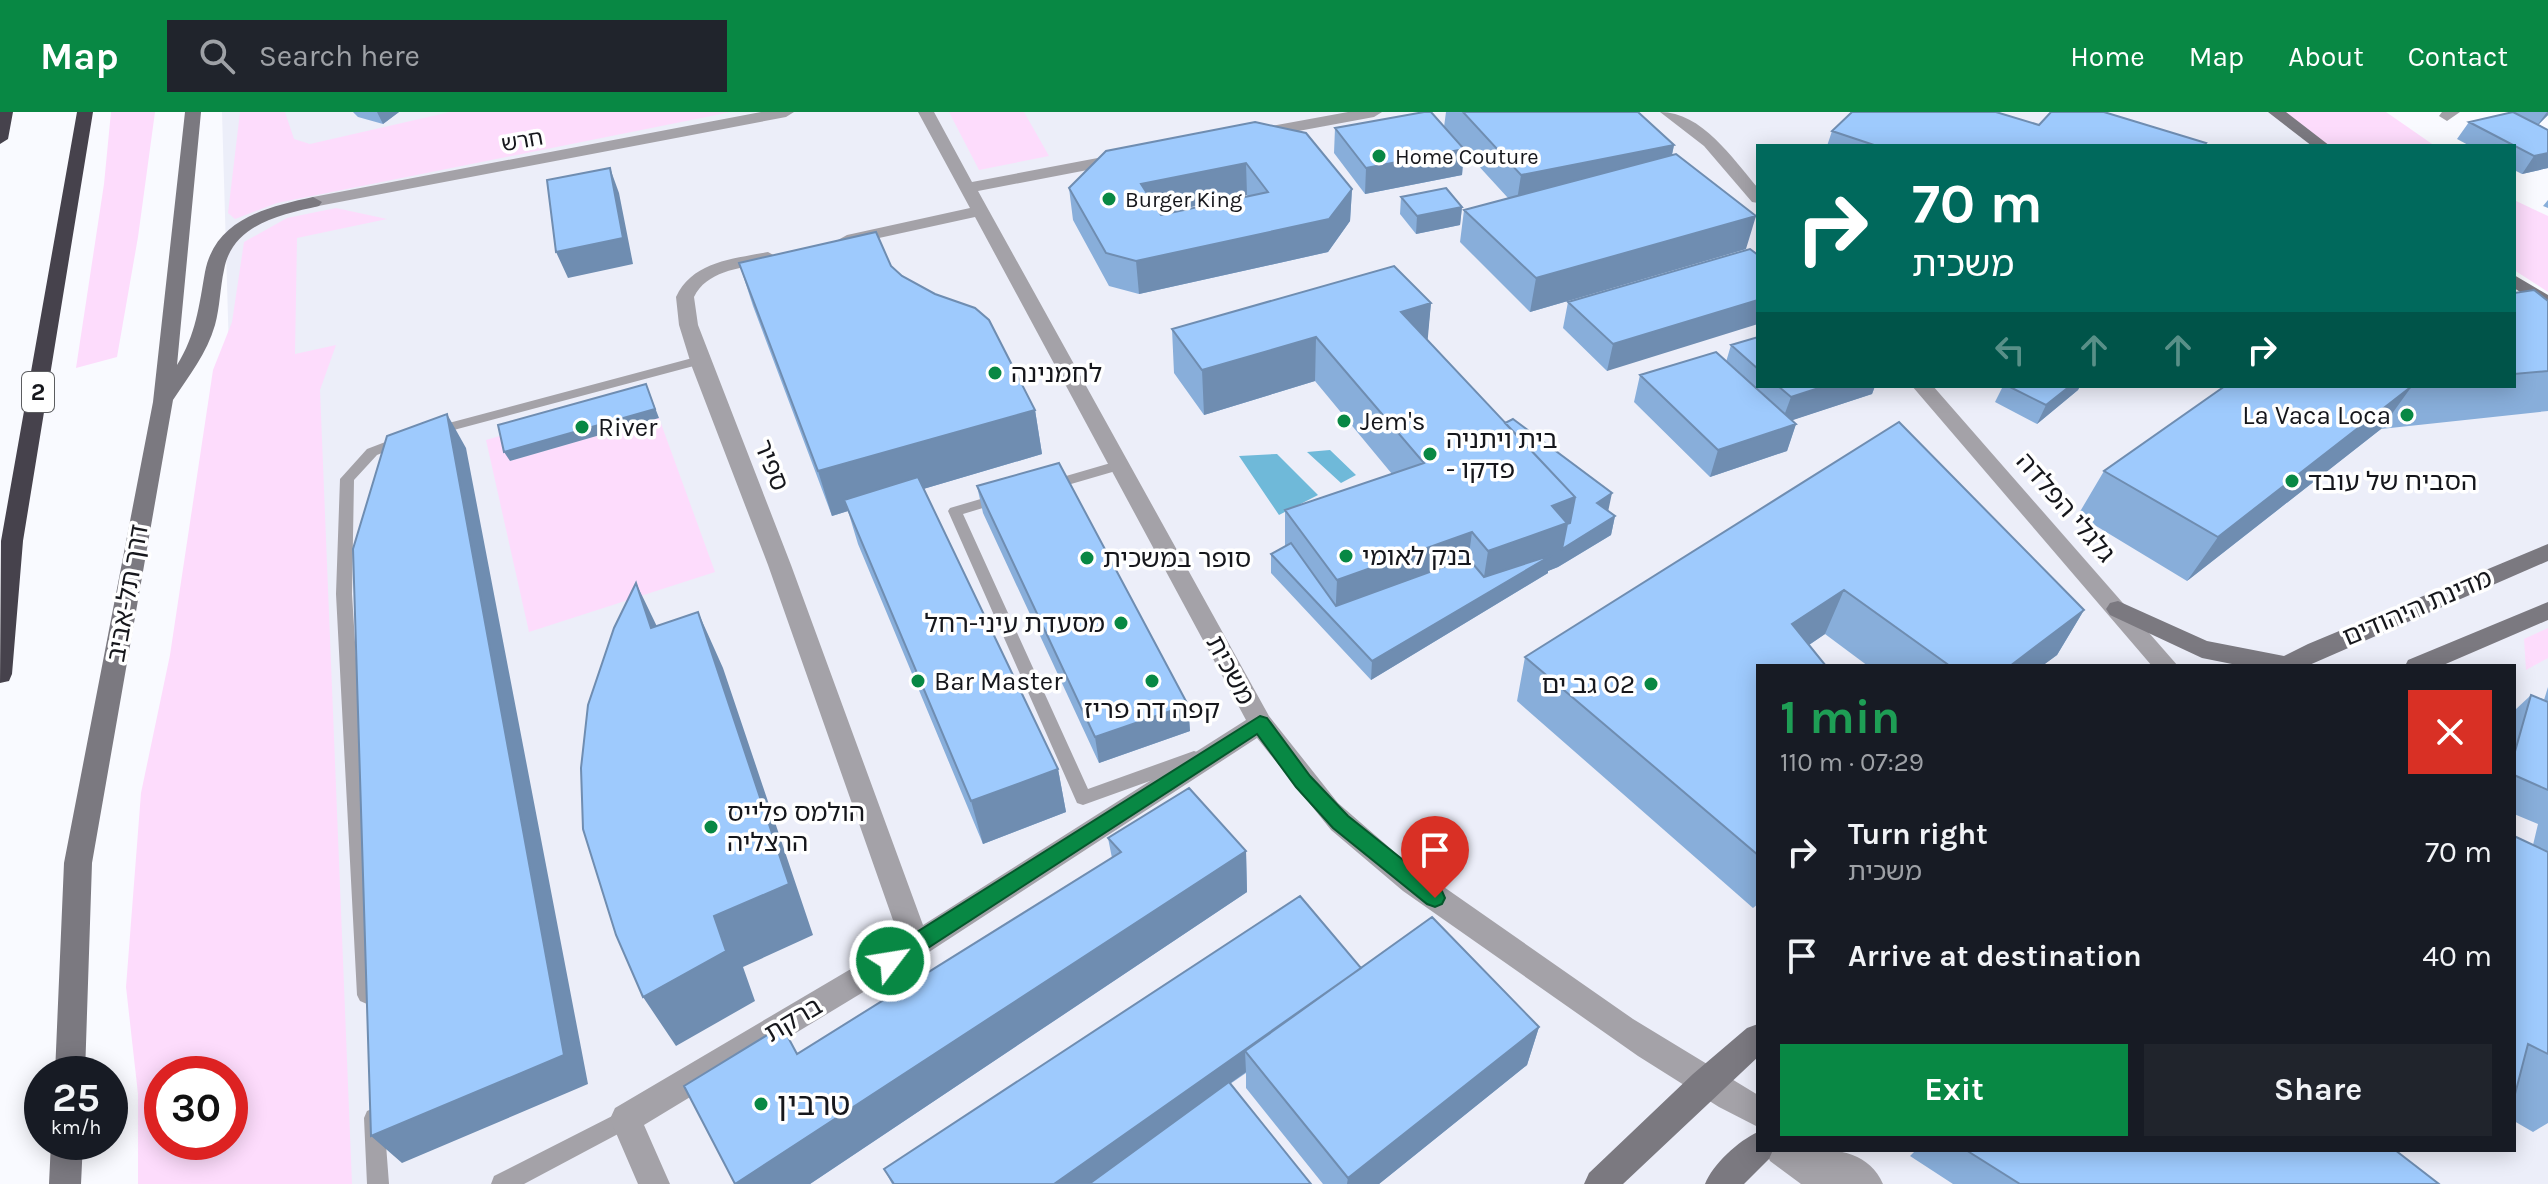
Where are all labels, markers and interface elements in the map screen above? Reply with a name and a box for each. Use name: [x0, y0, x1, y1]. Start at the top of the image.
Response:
search box: [167, 20, 727, 92]
text: Map: [40, 34, 119, 79]
icon: search: [195, 34, 239, 78]
text: Search here: [259, 38, 420, 74]
text: Home: [2070, 40, 2145, 73]
text: Map: [2189, 40, 2244, 73]
text: About: [2288, 40, 2364, 73]
text: Contact: [2408, 40, 2508, 73]
street label: חרש: [499, 125, 545, 157]
place label: Home Couture: [1395, 144, 1539, 170]
marker: Home Couture: [1370, 147, 1388, 165]
text: 70 m: [1912, 171, 2043, 236]
icon: right: [1780, 176, 1884, 280]
place label: Burger King: [1125, 187, 1243, 213]
marker: Burger King: [1100, 190, 1118, 208]
text: משכית: [1912, 243, 2014, 285]
icon: left: [1988, 328, 2032, 372]
icon: ahead: [2072, 328, 2116, 372]
icon: ahead: [2156, 328, 2200, 372]
icon: right: [2240, 328, 2284, 372]
place label: לחמנינה: [1011, 358, 1102, 389]
marker: לחמנינה: [986, 364, 1004, 382]
road number: 2: [22, 372, 54, 412]
place label: La Vaca Loca: [2242, 400, 2391, 431]
place label: Jem's: [1360, 406, 1425, 437]
marker: La Vaca Loca: [2398, 406, 2416, 424]
place label: River: [598, 412, 658, 443]
marker: Jem's: [1335, 412, 1353, 430]
marker: River: [573, 418, 591, 436]
place label: בית ויתניה - פדקו: [1446, 424, 1558, 485]
street label: ספיר: [747, 435, 796, 495]
marker: בית ויתניה - פדקו: [1421, 445, 1439, 463]
street label: גלגלי הפלדה: [2010, 446, 2122, 569]
place label: הסביח של עובד: [2308, 466, 2477, 497]
marker: הסביח של עובד: [2283, 472, 2301, 490]
street label: דרך תל-אביב: [100, 522, 155, 664]
place label: בנק לאומי: [1362, 541, 1472, 572]
place label: סופר במשכית: [1103, 543, 1251, 574]
marker: בנק לאומי: [1337, 547, 1355, 565]
marker: סופר במשכית: [1078, 549, 1096, 567]
street label: מדינת היהודים: [2338, 562, 2496, 653]
place label: מסעדת עיני-רחל: [925, 608, 1105, 639]
marker: מסעדת עיני-רחל: [1112, 614, 1130, 632]
street label: משכית: [1200, 630, 1262, 710]
place label: Bar Master: [934, 666, 1063, 697]
place label: גב ים O2: [1541, 669, 1635, 700]
marker: Bar Master: [909, 672, 927, 690]
marker: קפה דה פריז: [1143, 672, 1161, 690]
marker: גב ים O2: [1642, 675, 1660, 693]
text: 1 min: [1780, 689, 1900, 745]
button: close: [2408, 690, 2492, 774]
place label: קפה דה פריז: [1084, 694, 1220, 725]
text: 110 m · 07:29: [1780, 747, 1924, 778]
place label: הולמס פלייס הרצליה: [727, 797, 865, 858]
pin: [1401, 816, 1469, 898]
text: Turn right: [1848, 816, 1988, 852]
marker: הולמס פלייס הרצליה: [702, 818, 720, 836]
icon: arrive: [1413, 828, 1457, 872]
icon: right: [1780, 830, 1824, 874]
text: 70 m: [2425, 834, 2492, 870]
text: משכית: [1848, 856, 1922, 887]
position arrow: [848, 919, 932, 1003]
icon: arrive: [1780, 934, 1824, 978]
text: Arrive at destination: [1848, 938, 2142, 974]
text: 40 m: [2422, 938, 2492, 974]
street label: ברקת: [759, 990, 828, 1049]
button: Exit: [1780, 1044, 2128, 1136]
button: Share: [2144, 1044, 2492, 1136]
speed limit sign: 30: [144, 1056, 248, 1160]
text: 25: [52, 1074, 100, 1121]
place label: טרבין: [777, 1086, 851, 1123]
marker: טרבין: [752, 1095, 770, 1113]
text: km/h: [51, 1116, 101, 1139]

